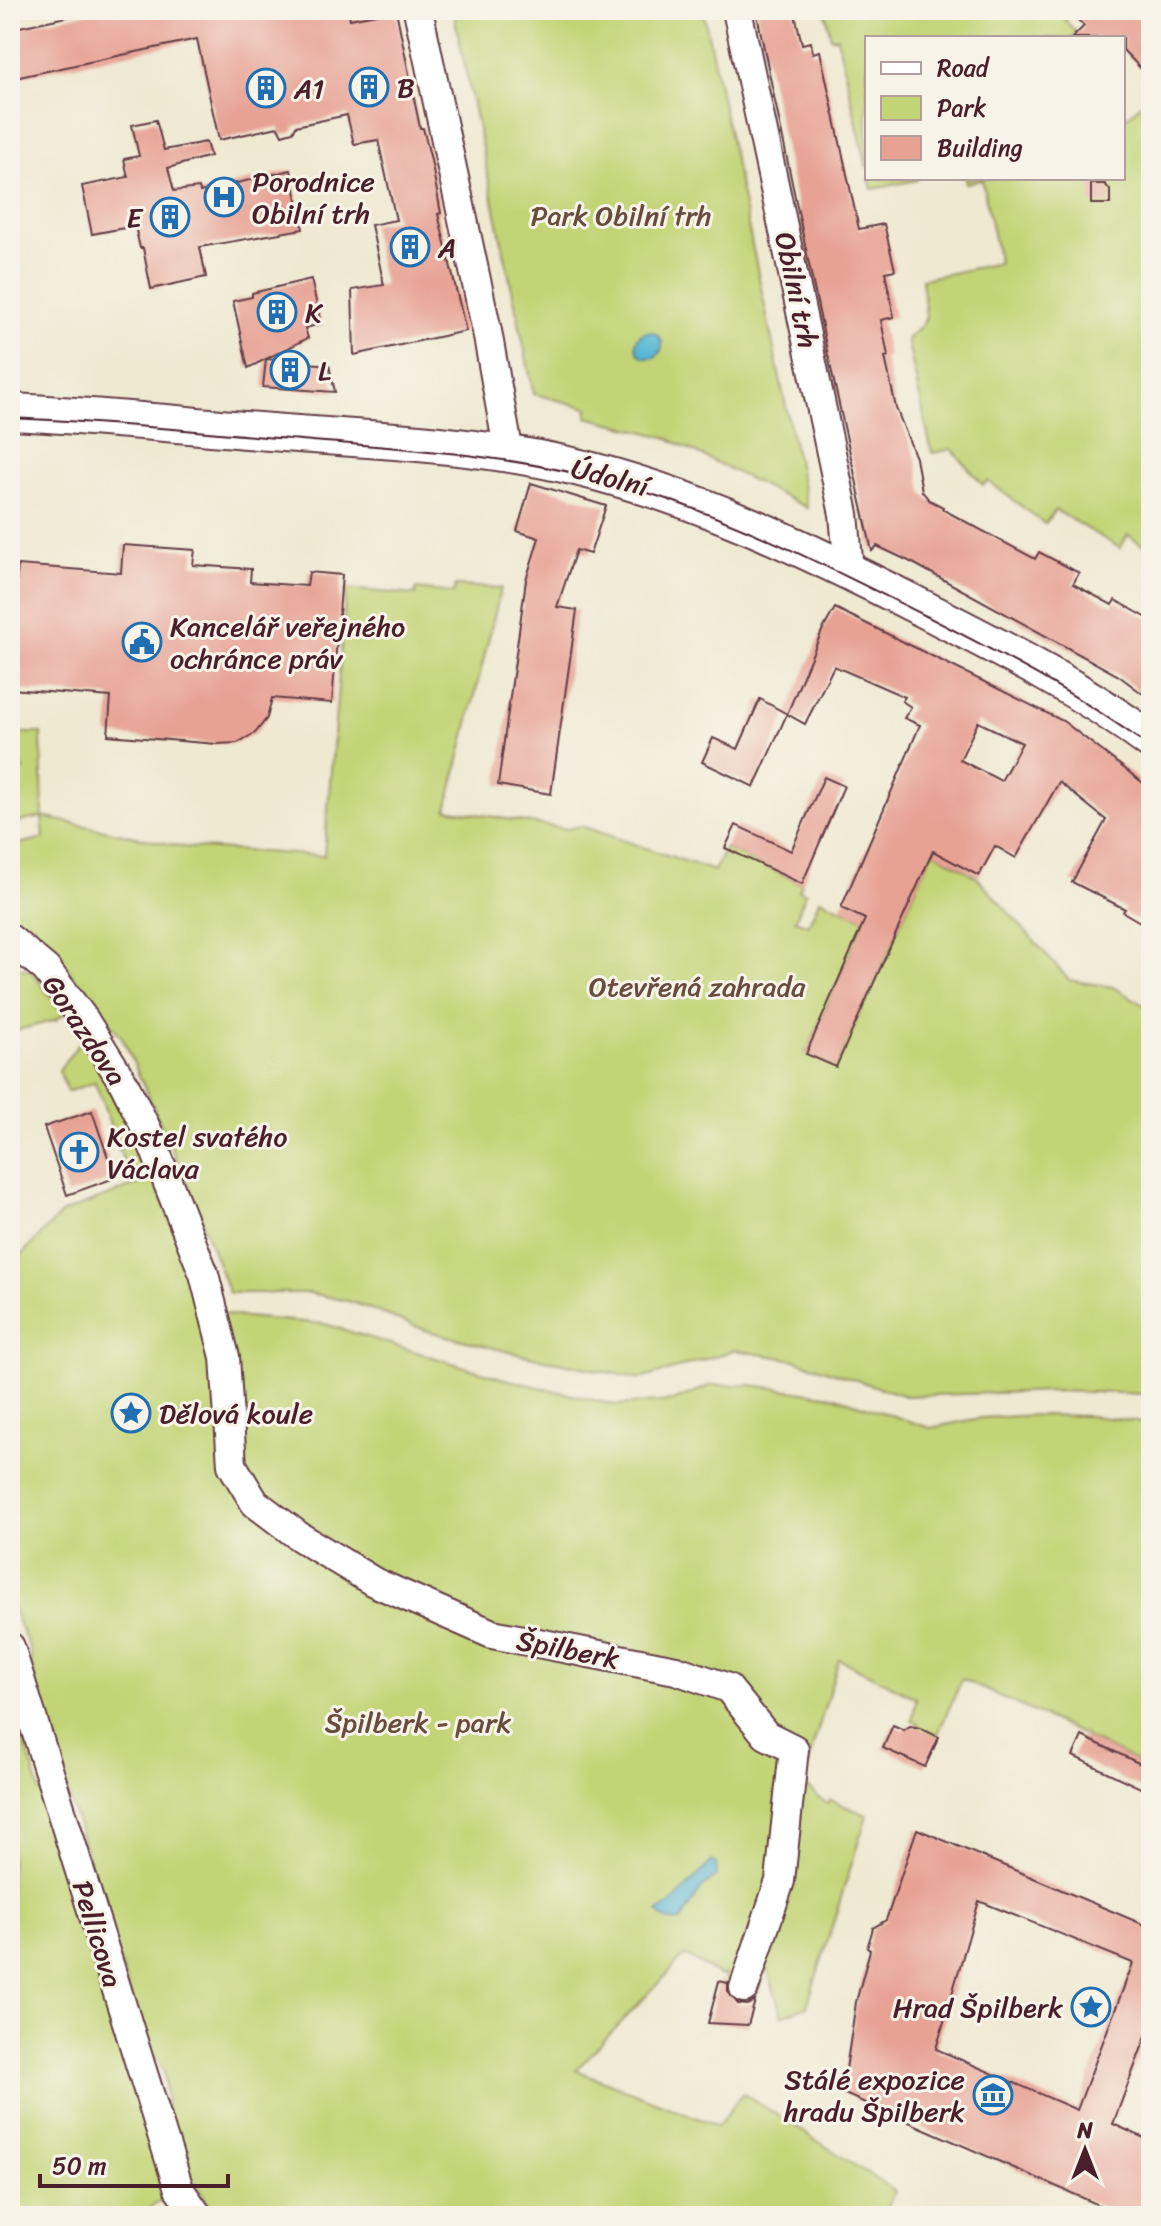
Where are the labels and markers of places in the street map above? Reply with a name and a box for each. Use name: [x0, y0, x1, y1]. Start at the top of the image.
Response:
place label: B: [397, 63, 415, 112]
place label: A1: [293, 64, 324, 113]
building icon: B: [348, 66, 390, 108]
building icon: A1: [245, 67, 287, 109]
place label: Porodnice Obilní trh: [252, 157, 375, 238]
hospital icon: Porodnice Obilní trh: [203, 176, 245, 218]
place label: E: [126, 193, 143, 242]
building icon: E: [149, 196, 191, 238]
place label: A: [437, 223, 456, 272]
building icon: A: [389, 226, 431, 268]
place label: K: [305, 288, 324, 337]
building icon: K: [256, 291, 298, 333]
place label: L: [318, 346, 331, 395]
building icon: L: [269, 349, 311, 391]
place label: Kancelář veřejného ochránce práv: [170, 602, 405, 683]
public building icon: Kancelář veřejného ochránce práv: [121, 621, 163, 663]
place label: Kostel svatého Václava: [107, 1112, 288, 1193]
church icon: Kostel svatého Václava: [58, 1131, 100, 1173]
place label: Dělová koule: [159, 1389, 313, 1438]
place icon: Dělová koule: [110, 1392, 152, 1434]
place label: Hrad Špilberk: [893, 1983, 1063, 2032]
place icon: Hrad Špilberk: [1070, 1986, 1112, 2028]
place label: Stálé expozice hradu Špilberk: [783, 2055, 965, 2136]
museum icon: Stálé expozice hradu Špilberk: [972, 2074, 1014, 2116]

